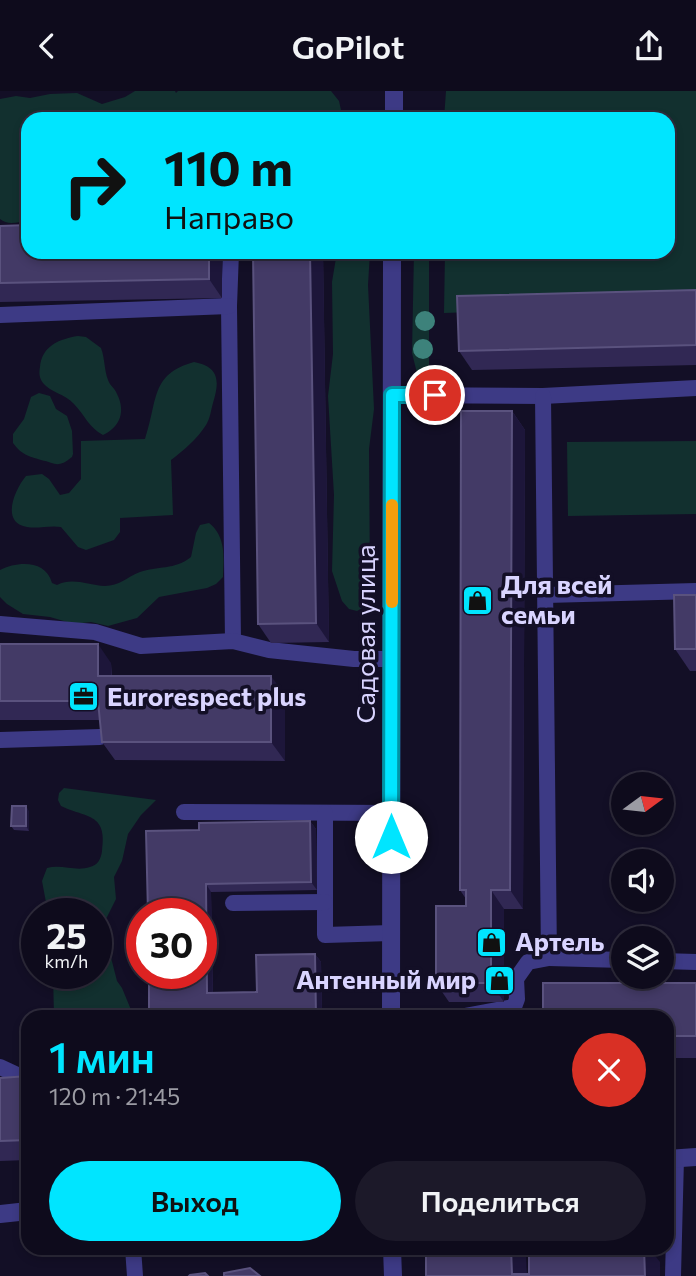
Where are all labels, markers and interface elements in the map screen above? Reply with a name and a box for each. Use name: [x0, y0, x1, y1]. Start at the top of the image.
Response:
text: GoPilot: [292, 26, 404, 66]
icon: back: [28, 27, 66, 65]
icon: share: [630, 27, 668, 65]
text: 110 m: [164, 136, 293, 196]
icon: right: [49, 140, 140, 231]
text: Направо: [164, 196, 294, 236]
pin: [405, 365, 465, 425]
icon: arrive: [416, 376, 454, 414]
street label: Садовая улица: [349, 544, 380, 724]
place label: Для всей семьи: [501, 568, 612, 629]
shop icon: Для всей семьи: [461, 583, 495, 617]
office icon: Eurorespect plus: [67, 680, 101, 714]
place label: Eurorespect plus: [107, 680, 306, 711]
north arrow: [611, 772, 674, 835]
map controls: [611, 772, 674, 989]
position arrow: [354, 800, 428, 874]
button: sound: [611, 849, 674, 912]
speed limit sign: 30: [126, 898, 217, 989]
text: 25: [46, 913, 87, 956]
shop icon: Артель: [475, 925, 509, 959]
place label: Артель: [515, 925, 604, 956]
button: layers: [611, 926, 674, 989]
text: km/h: [45, 950, 88, 972]
place label: Антенный мир: [296, 963, 476, 994]
shop icon: Антенный мир: [482, 963, 516, 997]
text: 1 мин: [49, 1030, 155, 1082]
button: close: [572, 1033, 646, 1107]
text: 120 m · 21:45: [49, 1082, 180, 1110]
button: Выход: [49, 1161, 341, 1241]
button: Поделиться: [355, 1161, 646, 1241]

